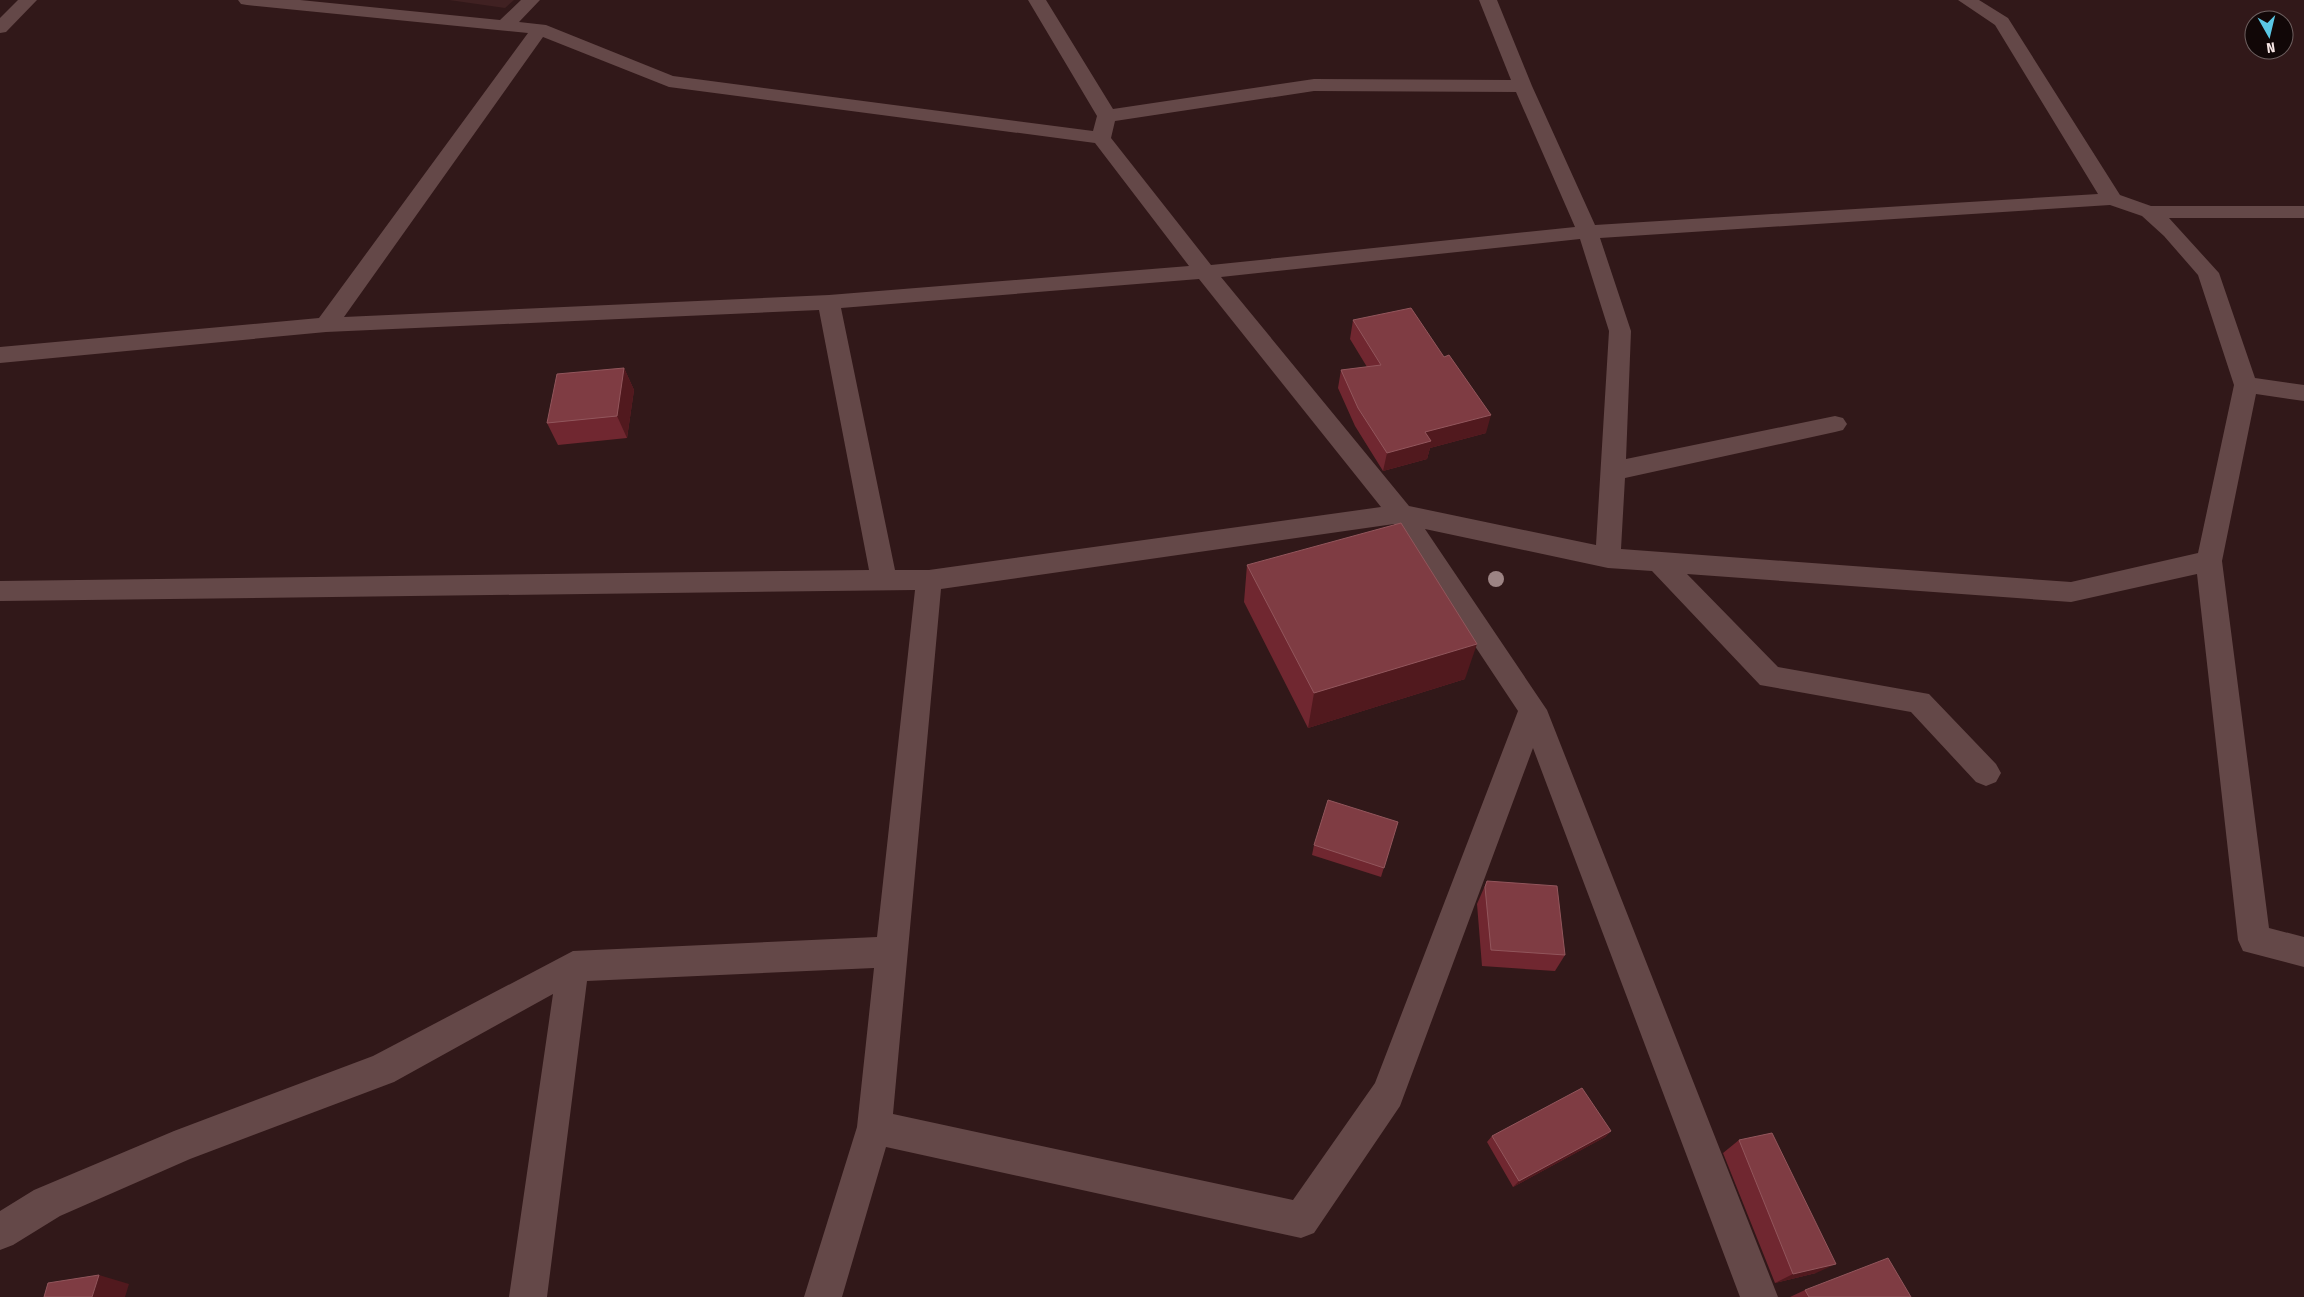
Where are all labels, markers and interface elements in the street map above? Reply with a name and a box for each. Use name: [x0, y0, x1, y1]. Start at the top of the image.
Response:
north arrow: [2244, 10, 2294, 60]
text: N: [2265, 38, 2276, 56]

